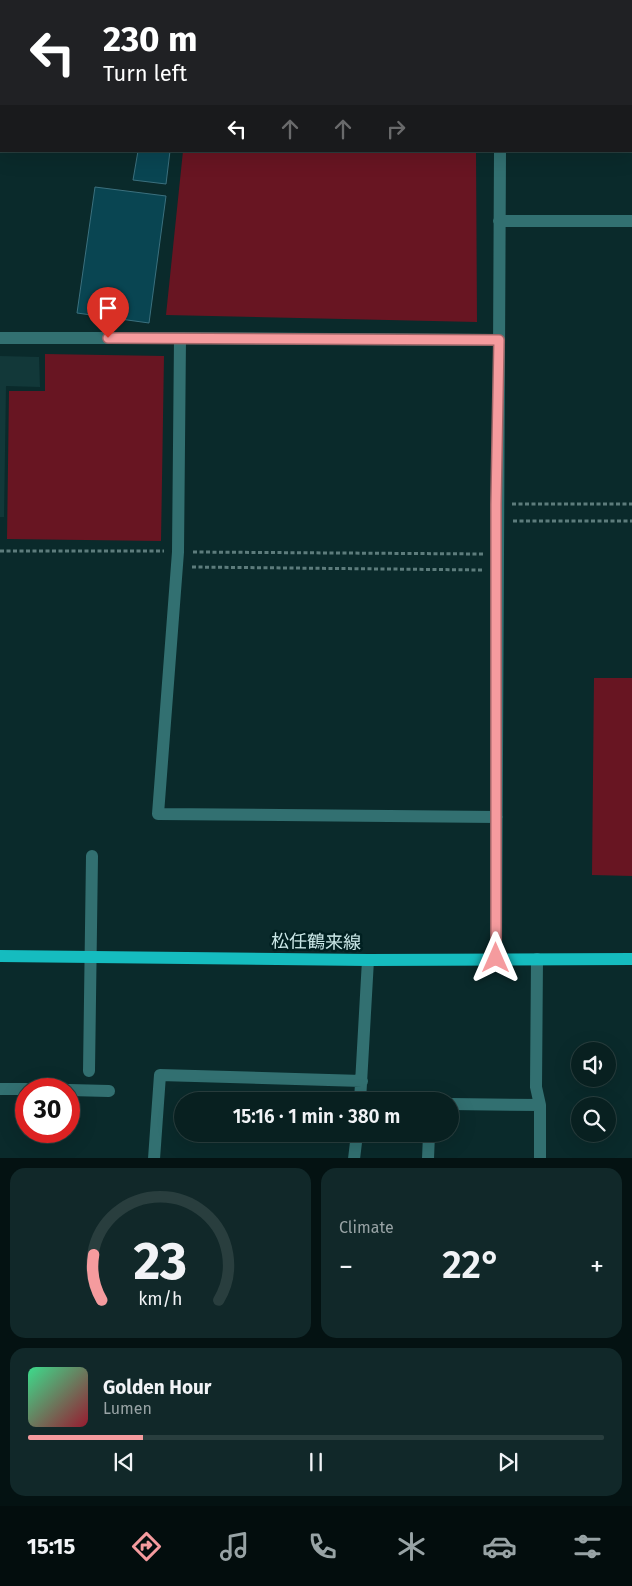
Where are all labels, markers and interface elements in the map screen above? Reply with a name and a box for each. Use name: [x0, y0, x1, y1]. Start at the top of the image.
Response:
text: 230 m: [103, 18, 197, 60]
icon: left: [20, 20, 85, 85]
text: Turn left: [103, 60, 187, 87]
icon: left: [223, 115, 251, 143]
icon: ahead: [276, 115, 304, 143]
icon: ahead: [329, 115, 357, 143]
icon: right: [382, 115, 410, 143]
pin: [87, 287, 129, 338]
icon: arrive: [94, 294, 122, 322]
street label: 松任鶴来線: [271, 930, 361, 954]
position arrow: [469, 931, 521, 983]
map controls: [571, 1042, 616, 1142]
button: sound: [571, 1042, 616, 1087]
speed limit sign: 30: [15, 1078, 80, 1143]
button: search: [571, 1097, 616, 1142]
text: 15:16 · 1 min · 380 m: [233, 1105, 400, 1128]
text: Climate: [339, 1218, 394, 1237]
text: 23: [134, 1230, 187, 1293]
text: 22°: [442, 1242, 501, 1288]
text: −: [339, 1250, 353, 1283]
text: +: [590, 1250, 604, 1283]
text: km/h: [138, 1288, 183, 1310]
text: Golden Hour: [103, 1376, 212, 1399]
text: Lumen: [103, 1399, 152, 1418]
icon: previous: [110, 1448, 138, 1476]
icon: pause: [302, 1448, 330, 1476]
icon: next: [494, 1448, 522, 1476]
icon: directions: [129, 1529, 164, 1564]
icon: music: [217, 1529, 252, 1564]
icon: phone: [305, 1529, 340, 1564]
icon: climate: [394, 1529, 429, 1564]
icon: car: [482, 1529, 517, 1564]
icon: filters: [570, 1529, 605, 1564]
text: 15:15: [27, 1533, 75, 1560]

